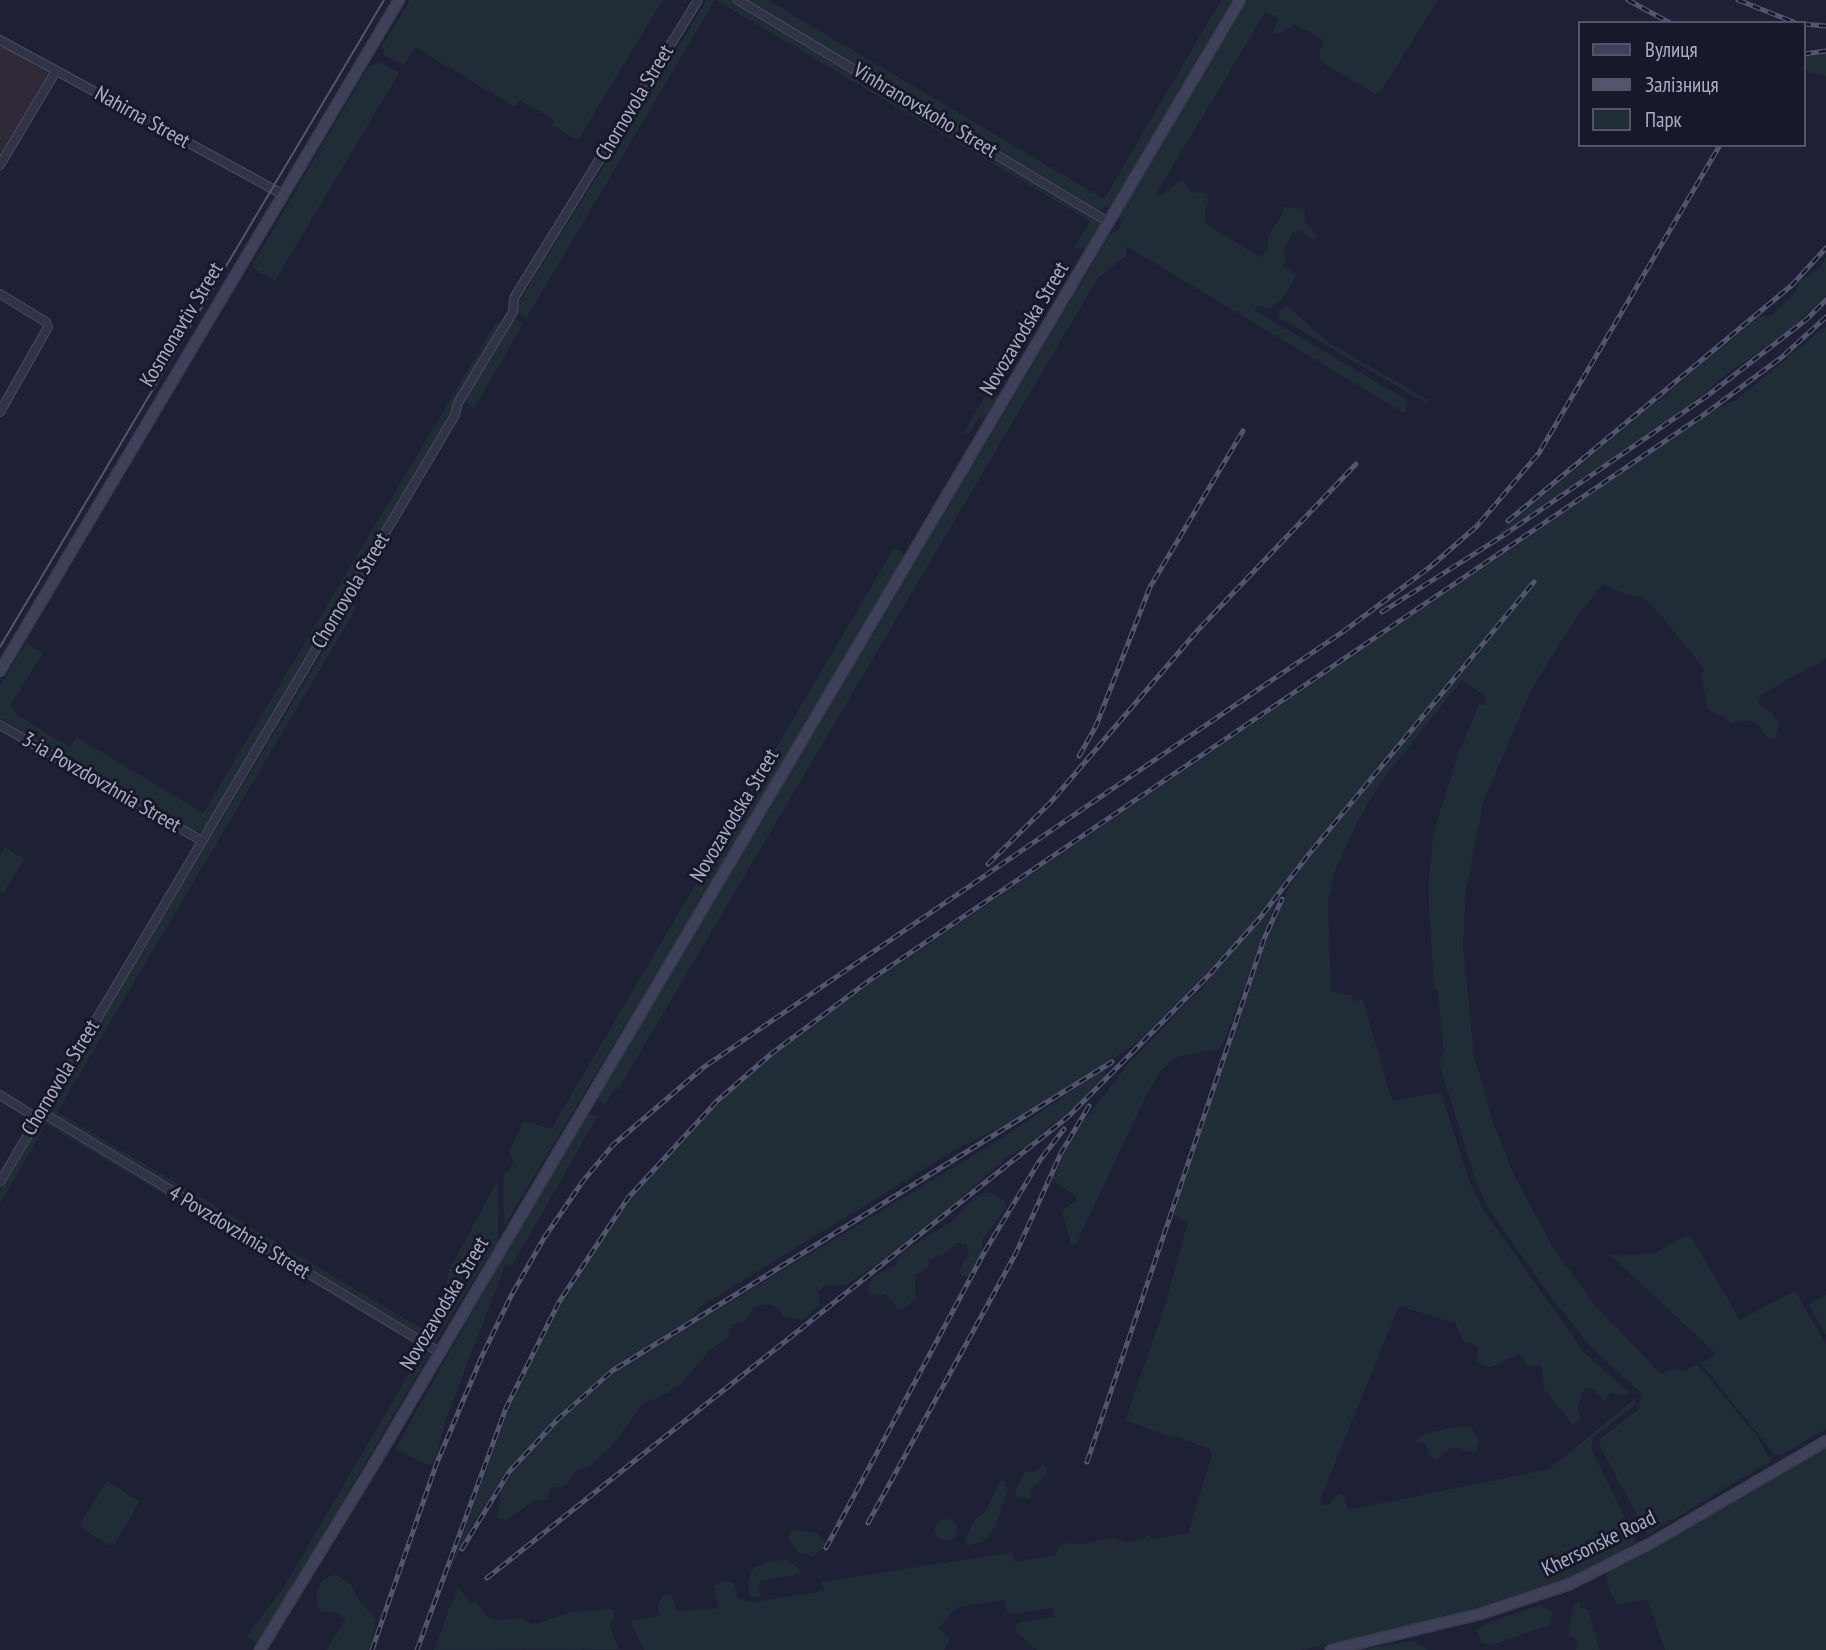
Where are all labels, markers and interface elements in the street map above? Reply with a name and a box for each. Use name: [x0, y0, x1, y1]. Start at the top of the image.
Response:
legend: [1577, 21, 1805, 147]
text: Вулиця: [1645, 36, 1698, 63]
street label: Chornovola Street: [591, 41, 679, 165]
street label: Vinhranovskoho Street: [848, 58, 1002, 164]
text: Залізниця: [1645, 71, 1719, 98]
street label: Nahirna Street: [90, 82, 194, 154]
text: Парк: [1645, 106, 1682, 133]
street label: Kosmonavtiv Street: [135, 258, 229, 392]
street label: Novozavodska Street: [975, 258, 1075, 400]
street label: Chornovola Street: [307, 529, 395, 653]
street label: 3-ia Povzdovzhnia Street: [17, 727, 185, 839]
street label: Novozavodska Street: [685, 745, 785, 887]
street label: Chornovola Street: [17, 1016, 105, 1140]
street label: 4 Povzdovzhnia Street: [164, 1181, 314, 1285]
street label: Novozavodska Street: [395, 1233, 495, 1375]
street label: Khersonske Road: [1538, 1506, 1660, 1582]

